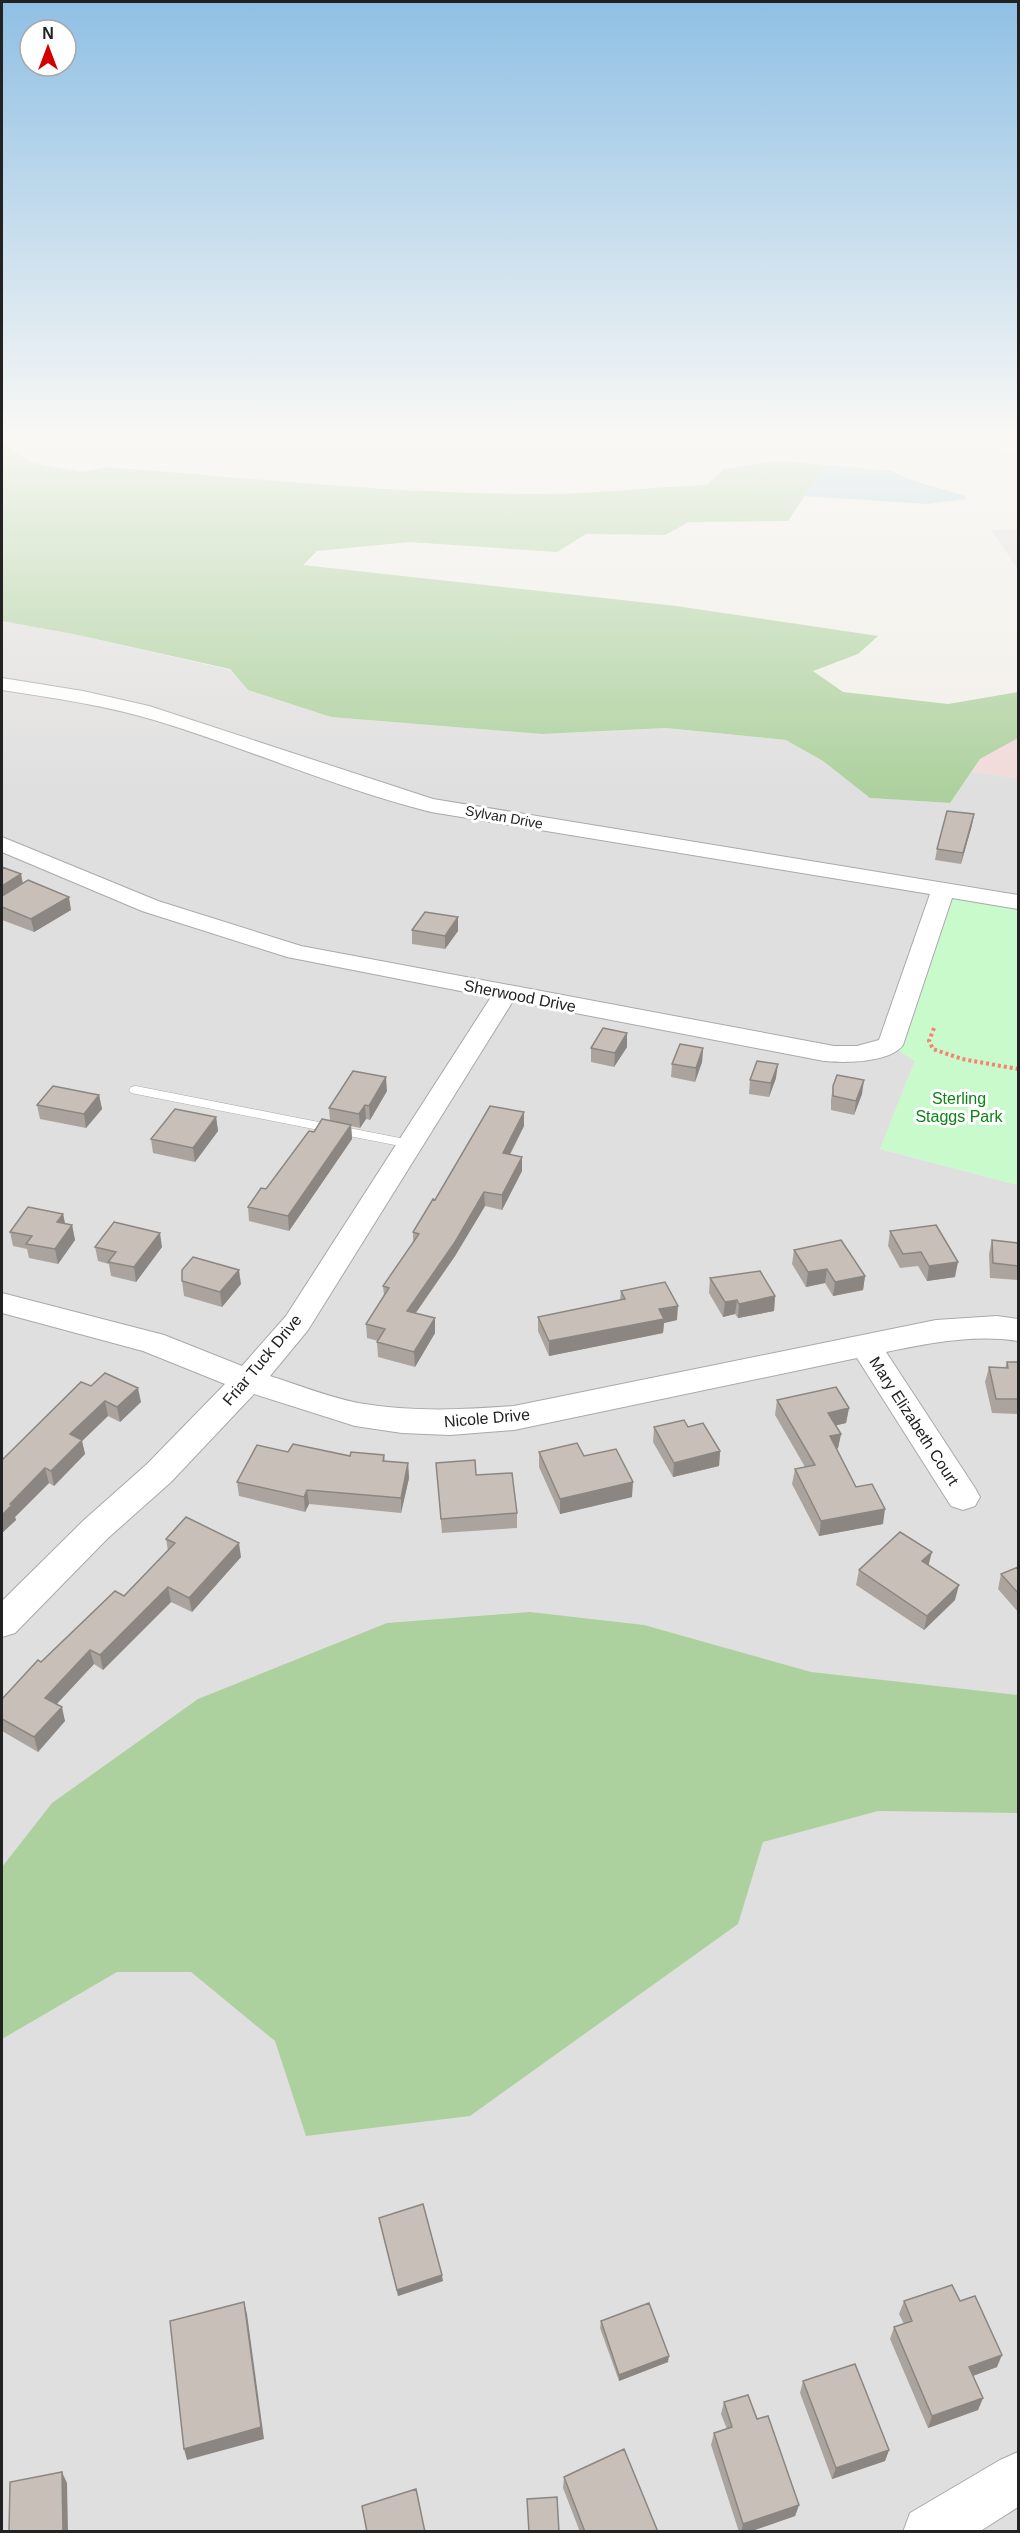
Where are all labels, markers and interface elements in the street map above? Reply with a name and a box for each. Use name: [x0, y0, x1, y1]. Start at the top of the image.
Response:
north arrow: [18, 18, 78, 78]
text: N: [42, 25, 54, 42]
street label: Sylvan Drive: [464, 802, 544, 832]
street label: Sherwood Drive: [463, 977, 578, 1015]
park label: Sterling Staggs Park: [915, 1090, 1004, 1125]
street label: Friar Tuck Drive: [219, 1311, 305, 1409]
street label: Mary Elizabeth Court: [866, 1354, 962, 1489]
street label: Nicole Drive: [443, 1406, 531, 1430]

